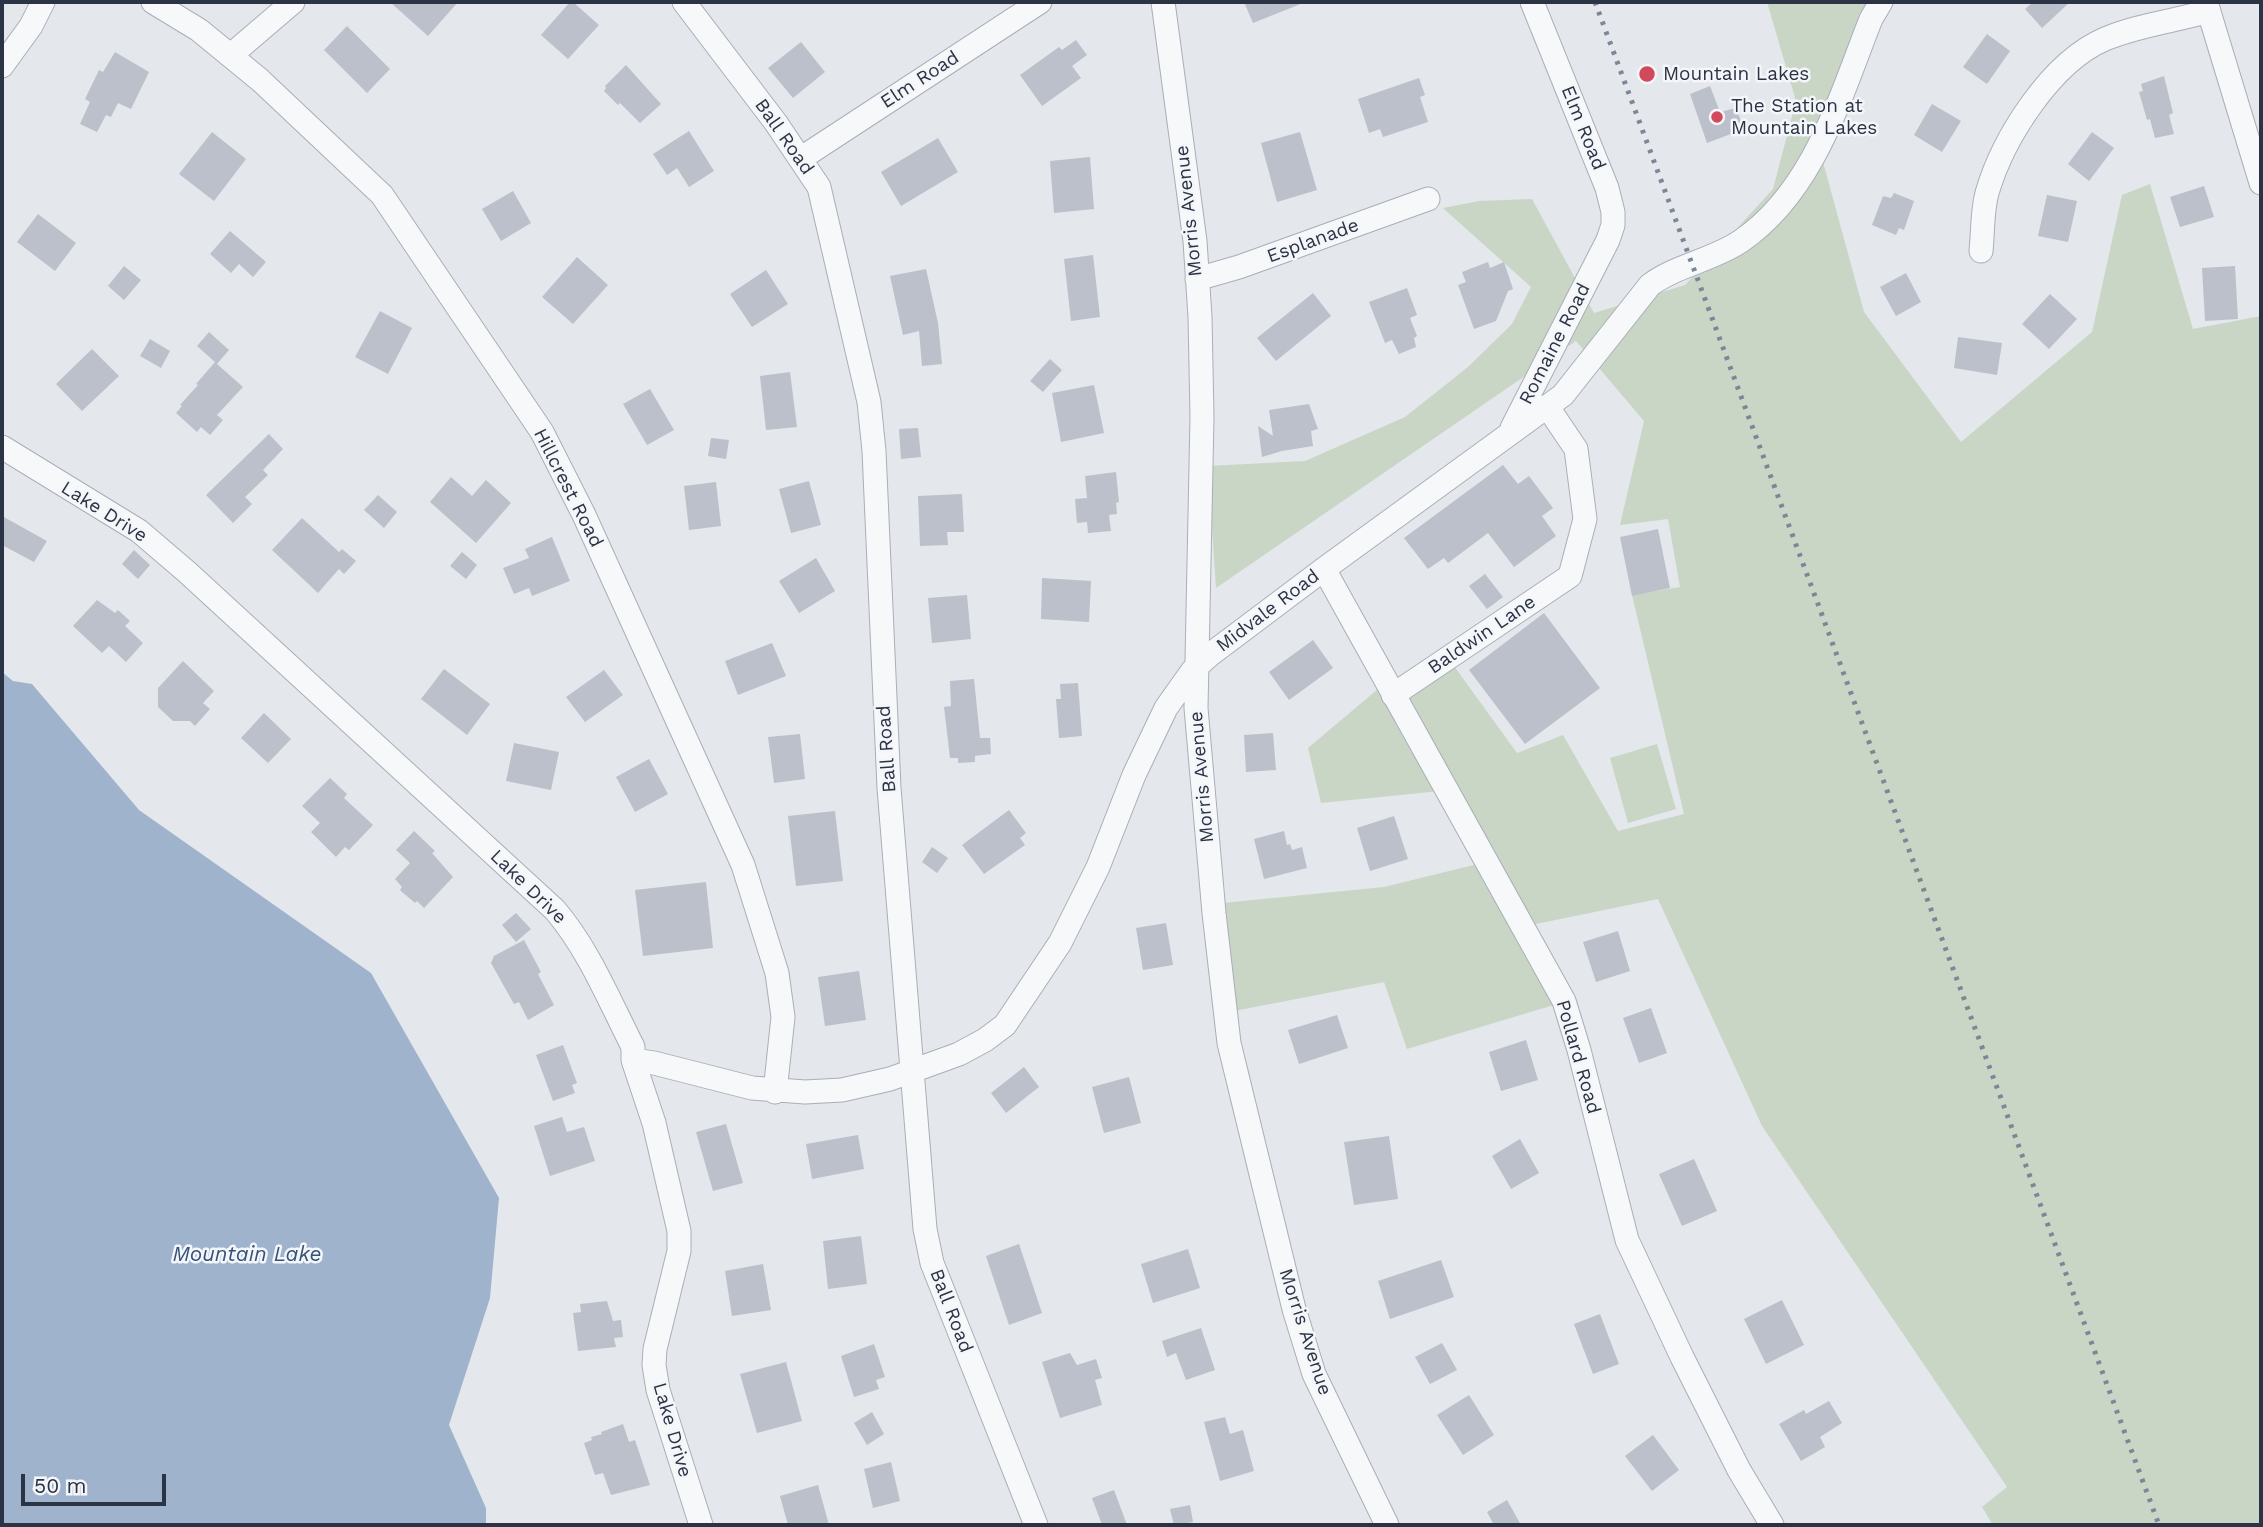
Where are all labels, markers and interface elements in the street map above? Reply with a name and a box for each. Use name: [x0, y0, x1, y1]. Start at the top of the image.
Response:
street label: Elm Road: [877, 46, 963, 114]
place label: Mountain Lakes: [1663, 63, 1809, 85]
marker: Mountain Lakes: [1637, 64, 1657, 84]
street label: Elm Road: [1556, 83, 1610, 173]
street label: Ball Road: [750, 95, 818, 179]
place label: The Station at Mountain Lakes: [1731, 95, 1877, 139]
marker: The Station at Mountain Lakes: [1709, 109, 1725, 125]
street label: Morris Avenue: [1171, 144, 1207, 278]
street label: Esplanade: [1264, 214, 1362, 268]
street label: Romaine Road: [1515, 279, 1595, 409]
street label: Hillcrest Road: [528, 425, 608, 551]
street label: Lake Drive: [57, 477, 151, 547]
street label: Midvale Road: [1212, 565, 1324, 657]
street label: Baldwin Lane: [1424, 591, 1540, 679]
street label: Ball Road: [873, 704, 901, 794]
street label: Morris Avenue: [1185, 710, 1219, 844]
street label: Lake Drive: [485, 845, 571, 929]
street label: Pollard Road: [1551, 997, 1605, 1117]
water label: Mountain Lake: [172, 1242, 322, 1268]
street label: Ball Road: [925, 1266, 977, 1356]
street label: Morris Avenue: [1274, 1266, 1336, 1398]
street label: Lake Drive: [648, 1380, 696, 1480]
scale bar: [24, 1460, 170, 1504]
text: 50 m: [34, 1473, 86, 1498]

